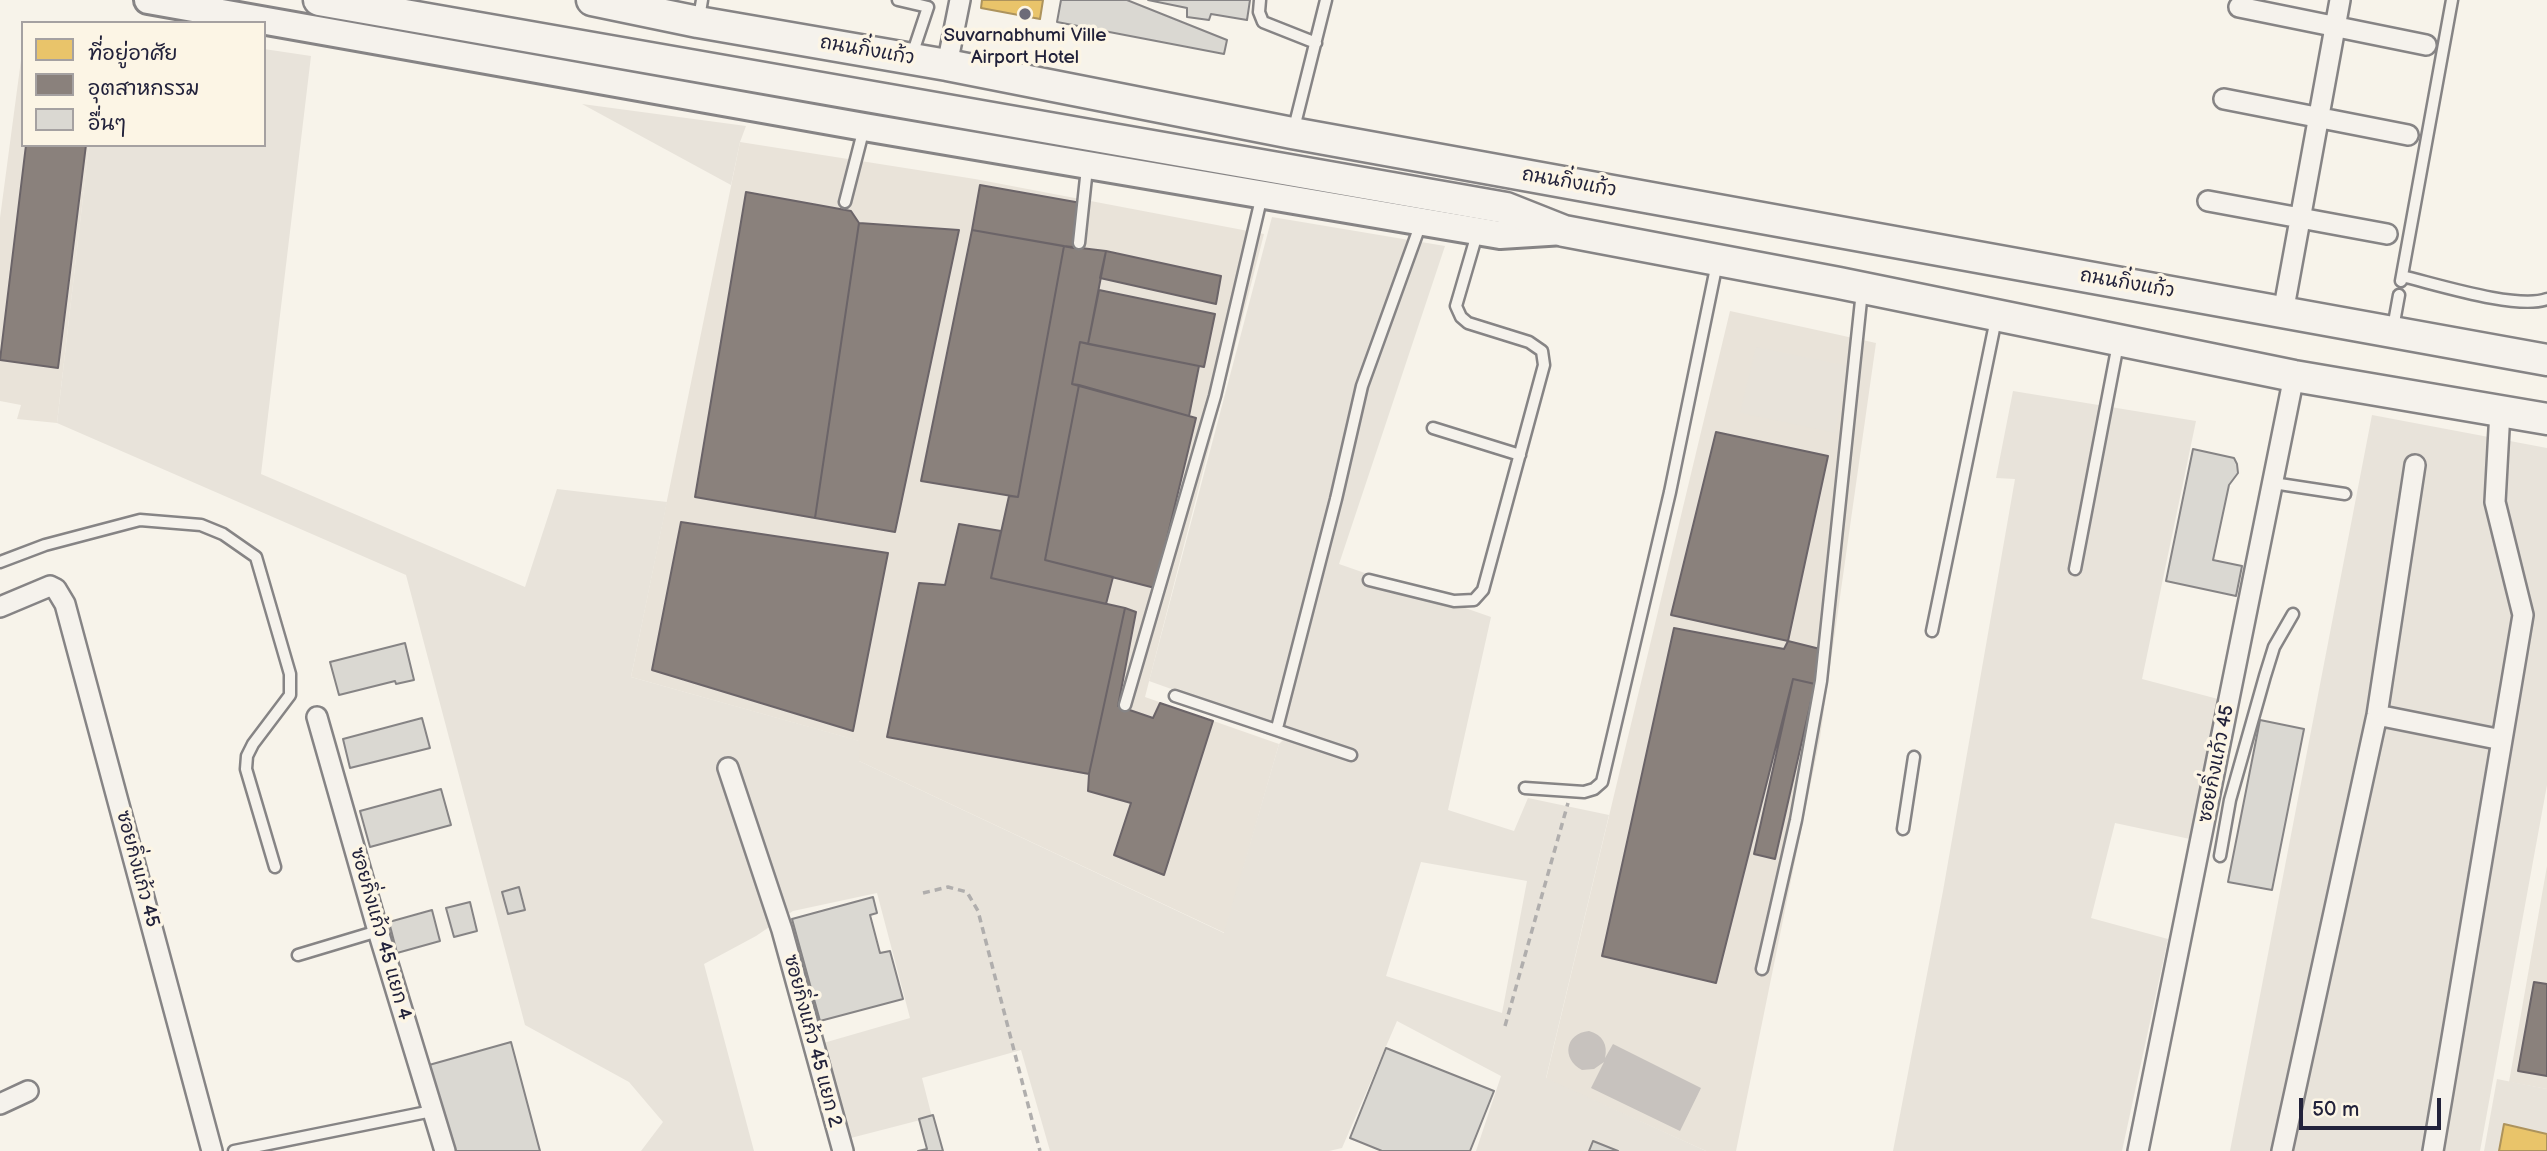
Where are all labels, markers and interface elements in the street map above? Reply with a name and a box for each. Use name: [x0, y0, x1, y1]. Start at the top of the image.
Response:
marker: Suvarnabhumi Ville Airport Hotel: [1017, 6, 1033, 22]
legend: [21, 21, 266, 147]
place label: Suvarnabhumi Ville Airport Hotel: [944, 25, 1106, 69]
street label: ถนนกิ่งแก้ว: [818, 32, 916, 70]
text: ที่อยู่อาศัย: [88, 41, 178, 66]
text: อุตสาหกรรม: [88, 76, 200, 101]
text: อื่นๆ: [88, 111, 126, 136]
street label: ถนนกิ่งแก้ว: [1520, 164, 1618, 202]
street label: ถนนกิ่งแก้ว: [2078, 265, 2176, 303]
street label: ซอยกิ่งแก้ว 45: [2194, 703, 2240, 825]
street label: ซอยกิ่งแก้ว 45: [111, 808, 163, 930]
street label: ซอยกิ่งแก้ว 45 แยก 4: [344, 845, 416, 1023]
street label: ซอยกิ่งแก้ว 45 แยก 2: [778, 952, 846, 1130]
scale bar: [2302, 1084, 2444, 1128]
text: 50 m: [2312, 1097, 2359, 1122]

